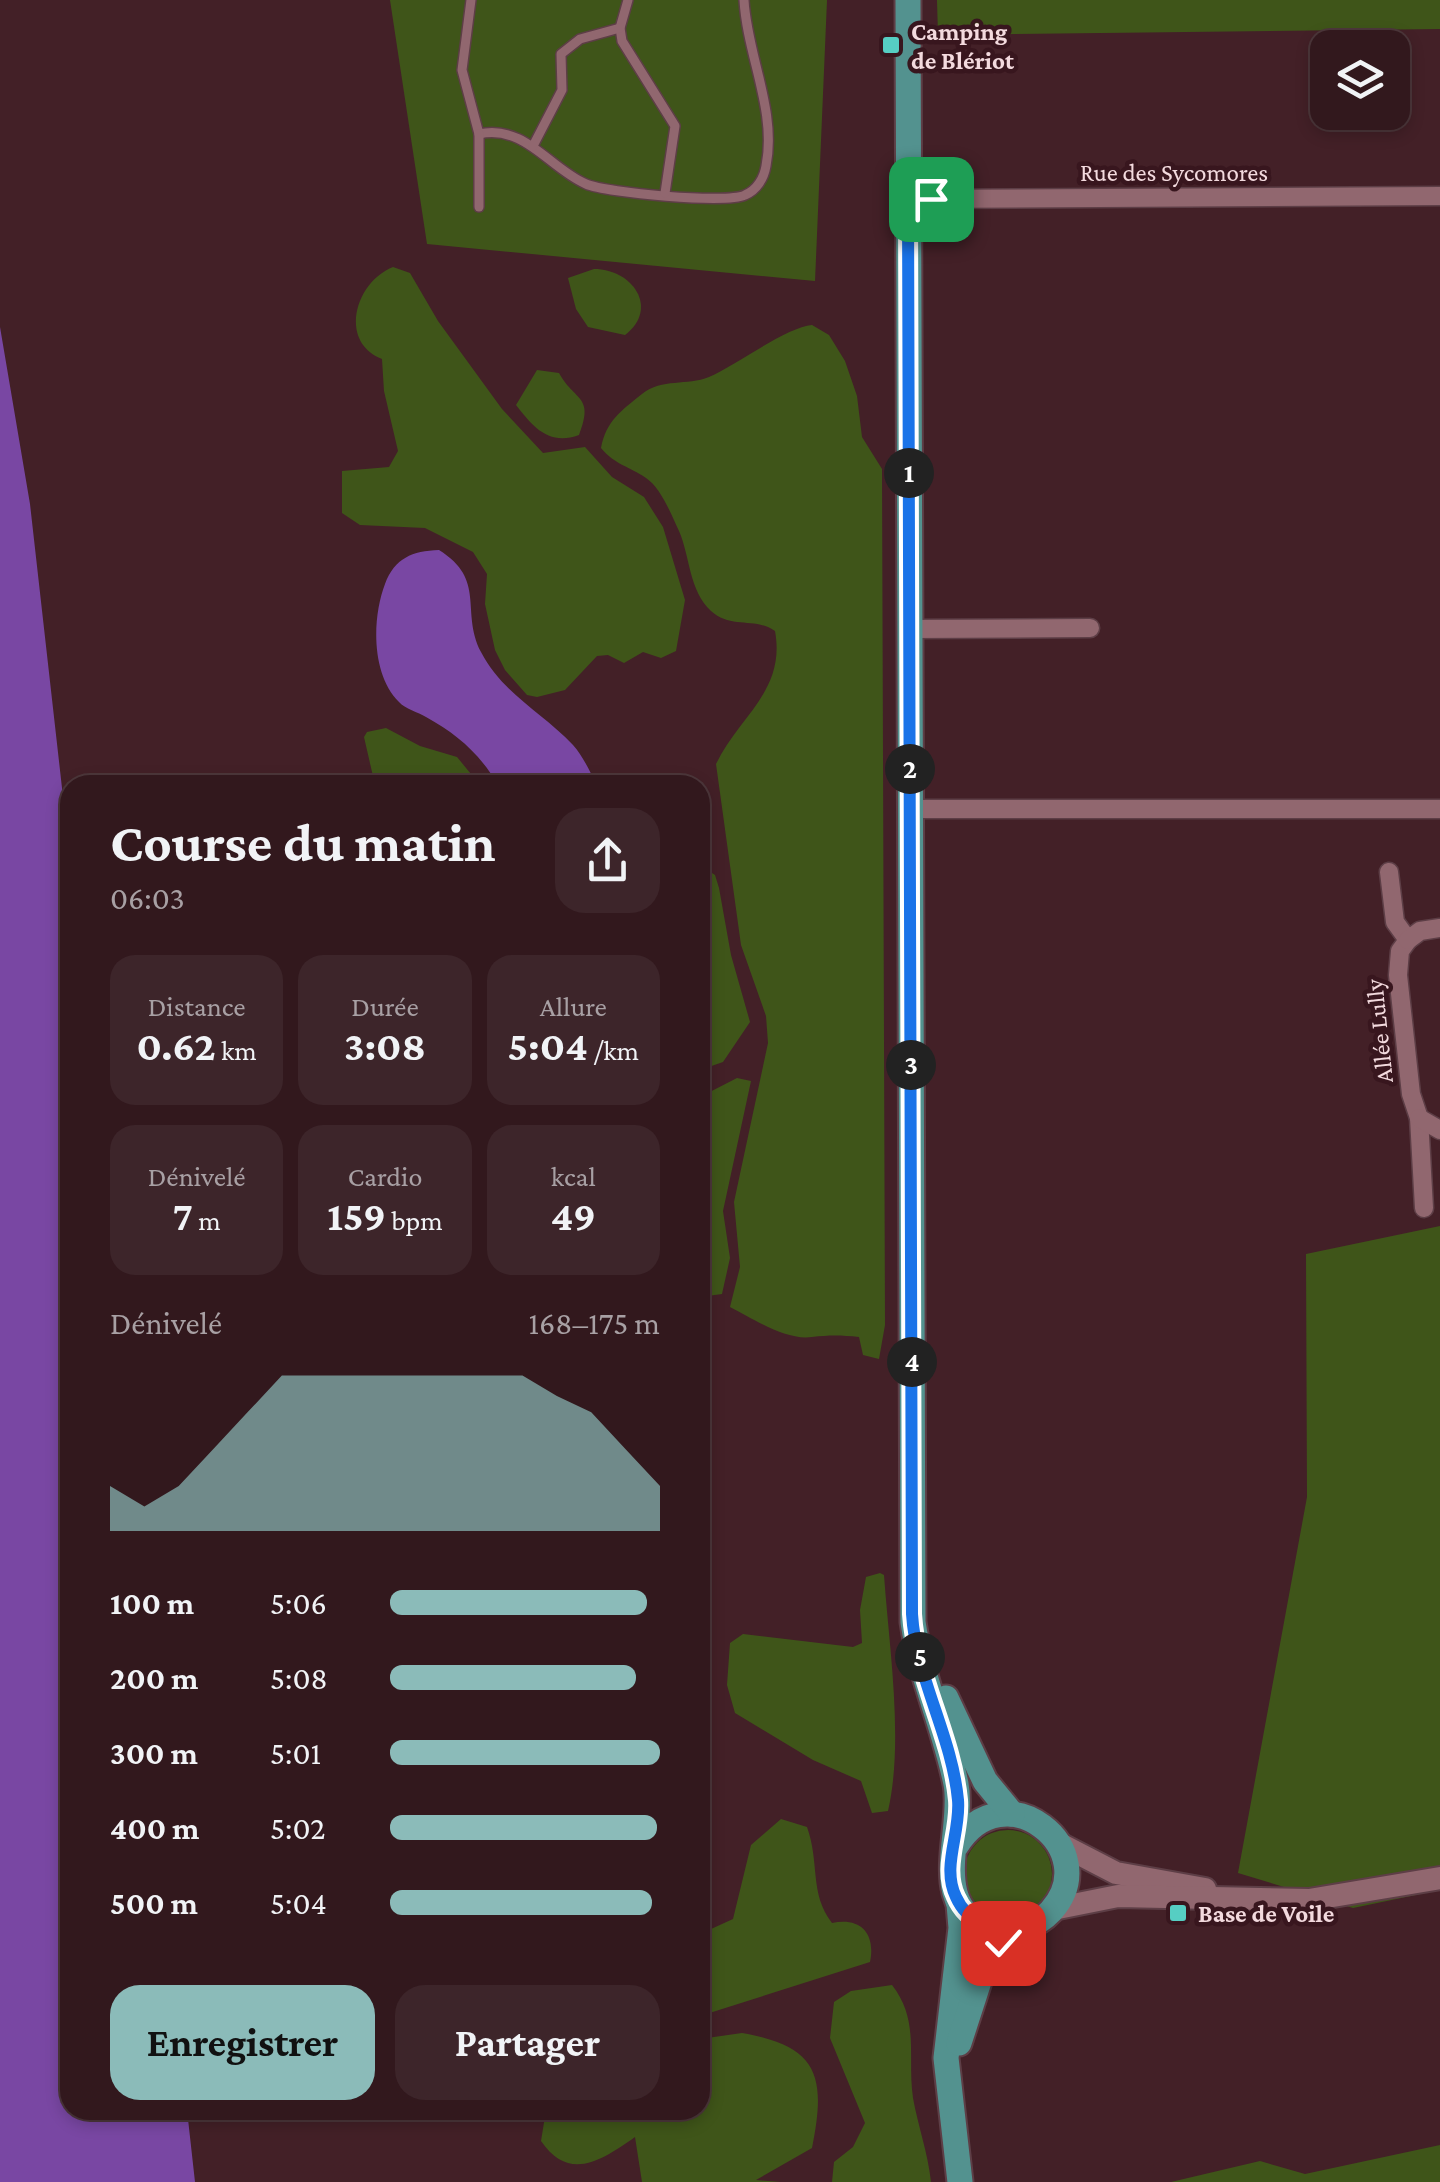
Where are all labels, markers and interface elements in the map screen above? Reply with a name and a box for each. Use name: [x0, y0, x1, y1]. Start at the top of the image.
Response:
place label: Camping de Blériot: [911, 18, 1015, 74]
map controls: [1310, 30, 1410, 130]
button: layers: [1310, 30, 1410, 130]
marker: Camping de Blériot: [880, 34, 902, 56]
pin: [889, 157, 974, 242]
street label: Rue des Sycomores: [1080, 159, 1268, 187]
icon: arrive: [904, 172, 959, 227]
pin: 1: [884, 448, 934, 498]
text: 1: [904, 457, 914, 488]
pin: 2: [885, 744, 935, 794]
text: 2: [903, 753, 917, 784]
button: share: [555, 808, 660, 913]
text: Course du matin: [110, 812, 496, 873]
text: 06:03: [110, 880, 185, 916]
street label: Allée Lully: [1360, 977, 1399, 1084]
text: Distance: [148, 991, 246, 1022]
text: Durée: [351, 991, 419, 1022]
text: Allure: [540, 991, 607, 1022]
text: 0.62: [137, 1022, 216, 1069]
text: 3:08: [344, 1022, 426, 1069]
text: 5:04: [508, 1022, 588, 1069]
text: km: [216, 1035, 257, 1066]
text: /km: [588, 1035, 639, 1066]
pin: 3: [886, 1040, 936, 1090]
text: 3: [904, 1049, 918, 1080]
text: Dénivelé: [148, 1161, 246, 1192]
text: Cardio: [348, 1161, 422, 1192]
text: kcal: [551, 1161, 596, 1192]
text: 7: [173, 1192, 193, 1239]
text: 159: [327, 1192, 386, 1239]
text: 49: [551, 1192, 596, 1239]
text: m: [193, 1205, 221, 1236]
text: bpm: [386, 1205, 443, 1236]
text: Dénivelé: [110, 1305, 222, 1341]
text: 168–175 m: [528, 1305, 660, 1341]
pin: 4: [887, 1337, 937, 1387]
text: 4: [904, 1346, 920, 1377]
text: 100 m: [110, 1585, 194, 1621]
text: 5:06: [270, 1585, 327, 1621]
pin: 5: [895, 1632, 945, 1682]
text: 5: [913, 1641, 927, 1672]
text: 200 m: [110, 1660, 198, 1696]
text: 5:08: [270, 1660, 328, 1696]
text: 300 m: [110, 1735, 198, 1771]
text: 5:01: [270, 1735, 321, 1771]
text: 400 m: [110, 1810, 199, 1846]
text: 5:02: [270, 1810, 325, 1846]
text: 500 m: [110, 1885, 198, 1921]
text: 5:04: [270, 1885, 327, 1921]
place label: Base de Voile: [1198, 1900, 1334, 1927]
pin: [961, 1901, 1046, 1986]
marker: Base de Voile: [1167, 1902, 1189, 1924]
icon: check: [976, 1916, 1031, 1971]
button: Enregistrer: [110, 1985, 375, 2100]
button: Partager: [395, 1985, 660, 2100]

